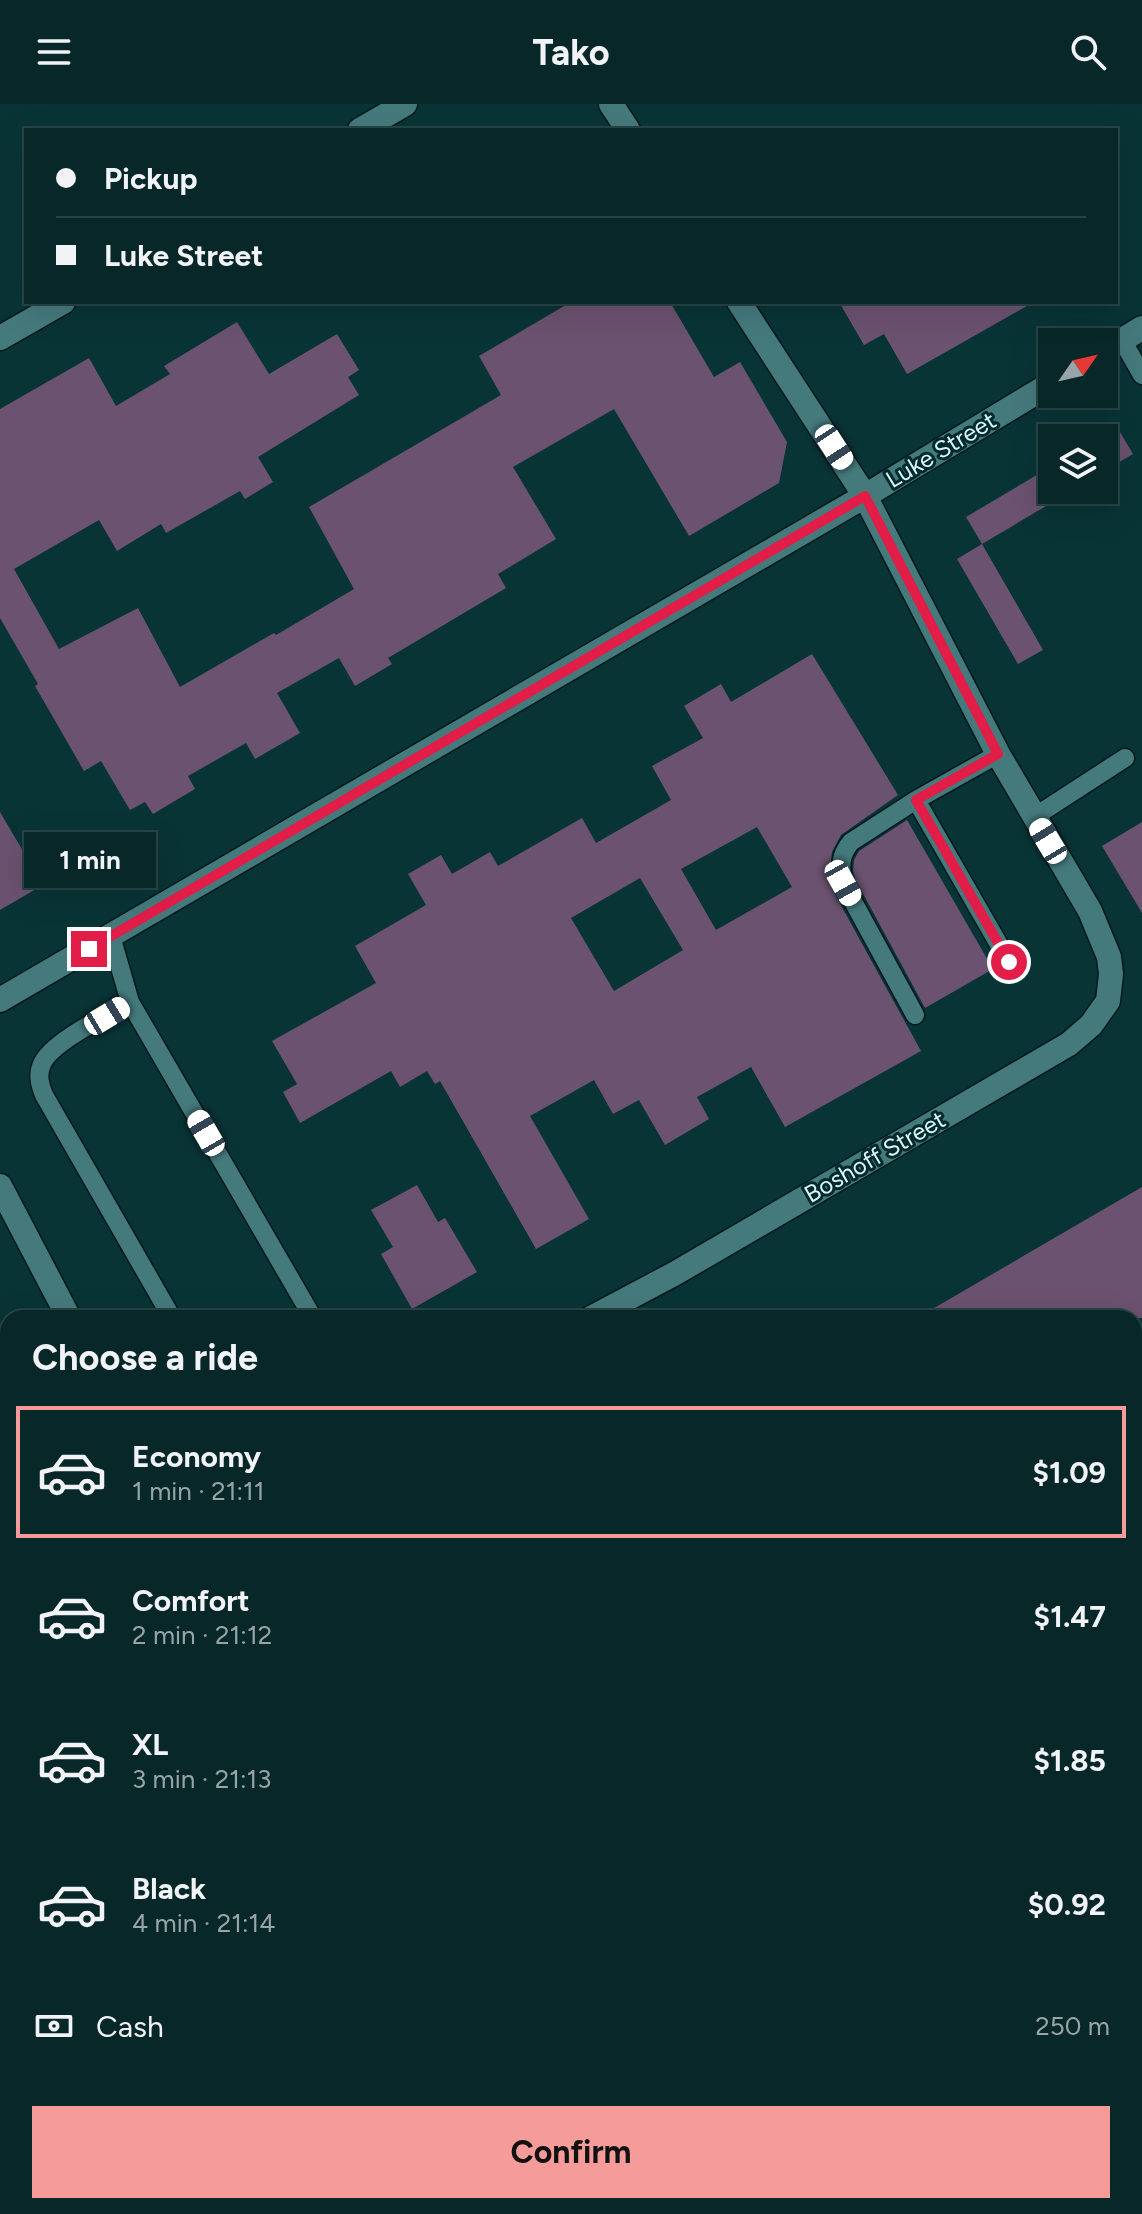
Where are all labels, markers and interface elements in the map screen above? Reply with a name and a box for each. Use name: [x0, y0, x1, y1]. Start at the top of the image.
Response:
icon: menu: [32, 30, 76, 74]
icon: search: [1066, 30, 1110, 74]
text: Tako: [532, 31, 610, 74]
text: Pickup: [104, 160, 198, 197]
text: Luke Street: [104, 237, 263, 274]
north arrow: [1038, 328, 1118, 408]
map controls: [1038, 328, 1118, 504]
street label: Luke Street: [880, 405, 1001, 494]
car: [811, 420, 857, 474]
button: layers: [1038, 424, 1118, 504]
car: [1025, 814, 1071, 868]
callout: 1 min: [23, 833, 155, 889]
text: 1 min: [59, 844, 121, 876]
car: [821, 856, 865, 910]
route end: [71, 931, 107, 967]
route start: [991, 944, 1027, 980]
car: [80, 993, 134, 1039]
street label: Boshoff Street: [799, 1105, 950, 1209]
car: [184, 1106, 228, 1160]
text: Choose a ride: [32, 1336, 258, 1379]
icon: car: [36, 1436, 108, 1508]
text: Economy: [132, 1438, 261, 1475]
text: $1.09: [1032, 1454, 1106, 1491]
text: 1 min · 21:11: [132, 1475, 265, 1507]
icon: car: [36, 1580, 108, 1652]
text: Comfort: [132, 1582, 250, 1619]
text: $1.47: [1034, 1598, 1106, 1635]
text: 2 min · 21:12: [132, 1619, 272, 1651]
icon: car: [36, 1724, 108, 1796]
text: XL: [132, 1726, 168, 1763]
text: $1.85: [1033, 1742, 1106, 1779]
text: 3 min · 21:13: [132, 1763, 271, 1795]
icon: car: [36, 1868, 108, 1940]
text: Black: [132, 1870, 206, 1907]
text: $0.92: [1028, 1886, 1106, 1923]
text: 4 min · 21:14: [132, 1907, 275, 1939]
icon: cash: [32, 2004, 76, 2048]
text: Cash: [96, 2008, 164, 2045]
text: 250 m: [1035, 2010, 1110, 2042]
button: Confirm: [32, 2106, 1110, 2198]

